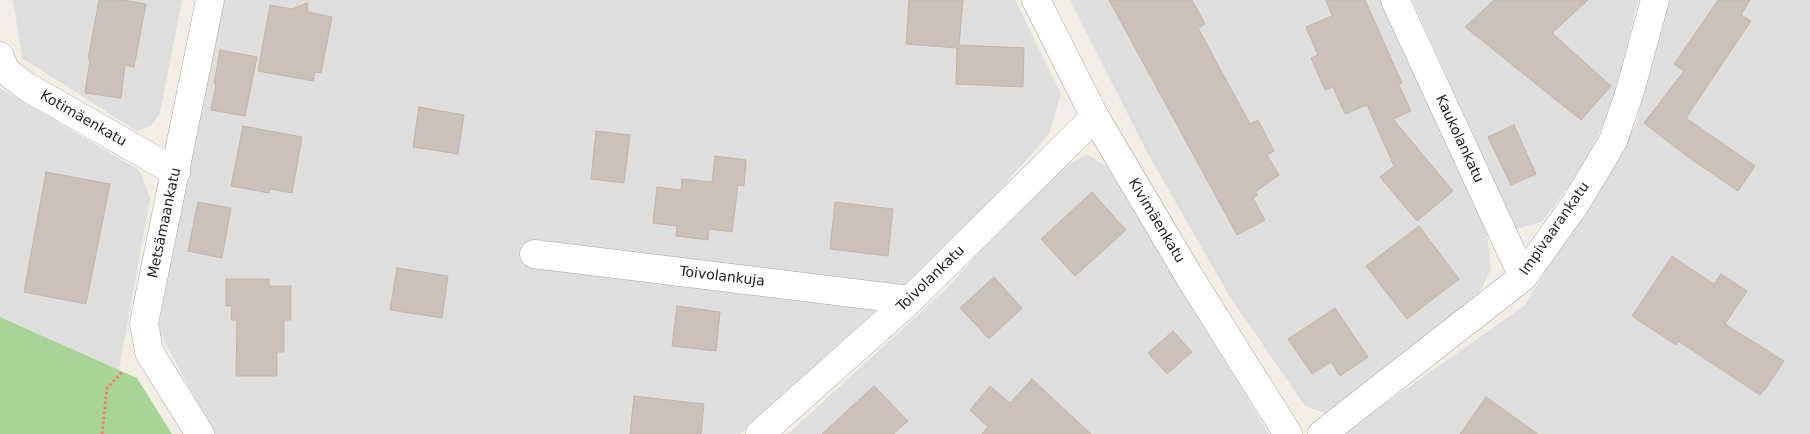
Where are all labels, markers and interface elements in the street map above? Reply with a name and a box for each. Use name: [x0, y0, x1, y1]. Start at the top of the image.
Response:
street label: Kotimäenkatu: [37, 87, 129, 151]
street label: Kaukolankatu: [1431, 93, 1487, 185]
street label: Metsämaankatu: [145, 166, 185, 280]
street label: Kivimäenkatu: [1124, 176, 1188, 266]
street label: Impivaarankatu: [1517, 179, 1593, 279]
street label: Toivolankatu: [894, 243, 968, 315]
street label: Toivolankuja: [678, 263, 766, 291]

